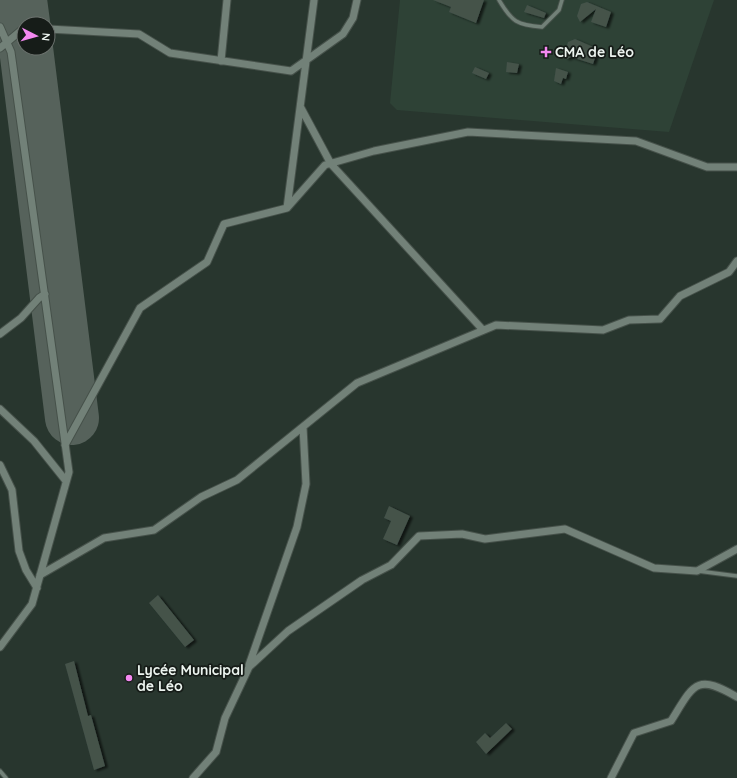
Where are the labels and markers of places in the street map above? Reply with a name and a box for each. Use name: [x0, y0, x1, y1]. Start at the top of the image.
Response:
place label: CMA de Léo: [555, 43, 634, 61]
marker: CMA de Léo: [540, 46, 552, 58]
place label: Lycée Municipal de Léo: [137, 661, 244, 695]
marker: Lycée Municipal de Léo: [124, 673, 134, 683]

